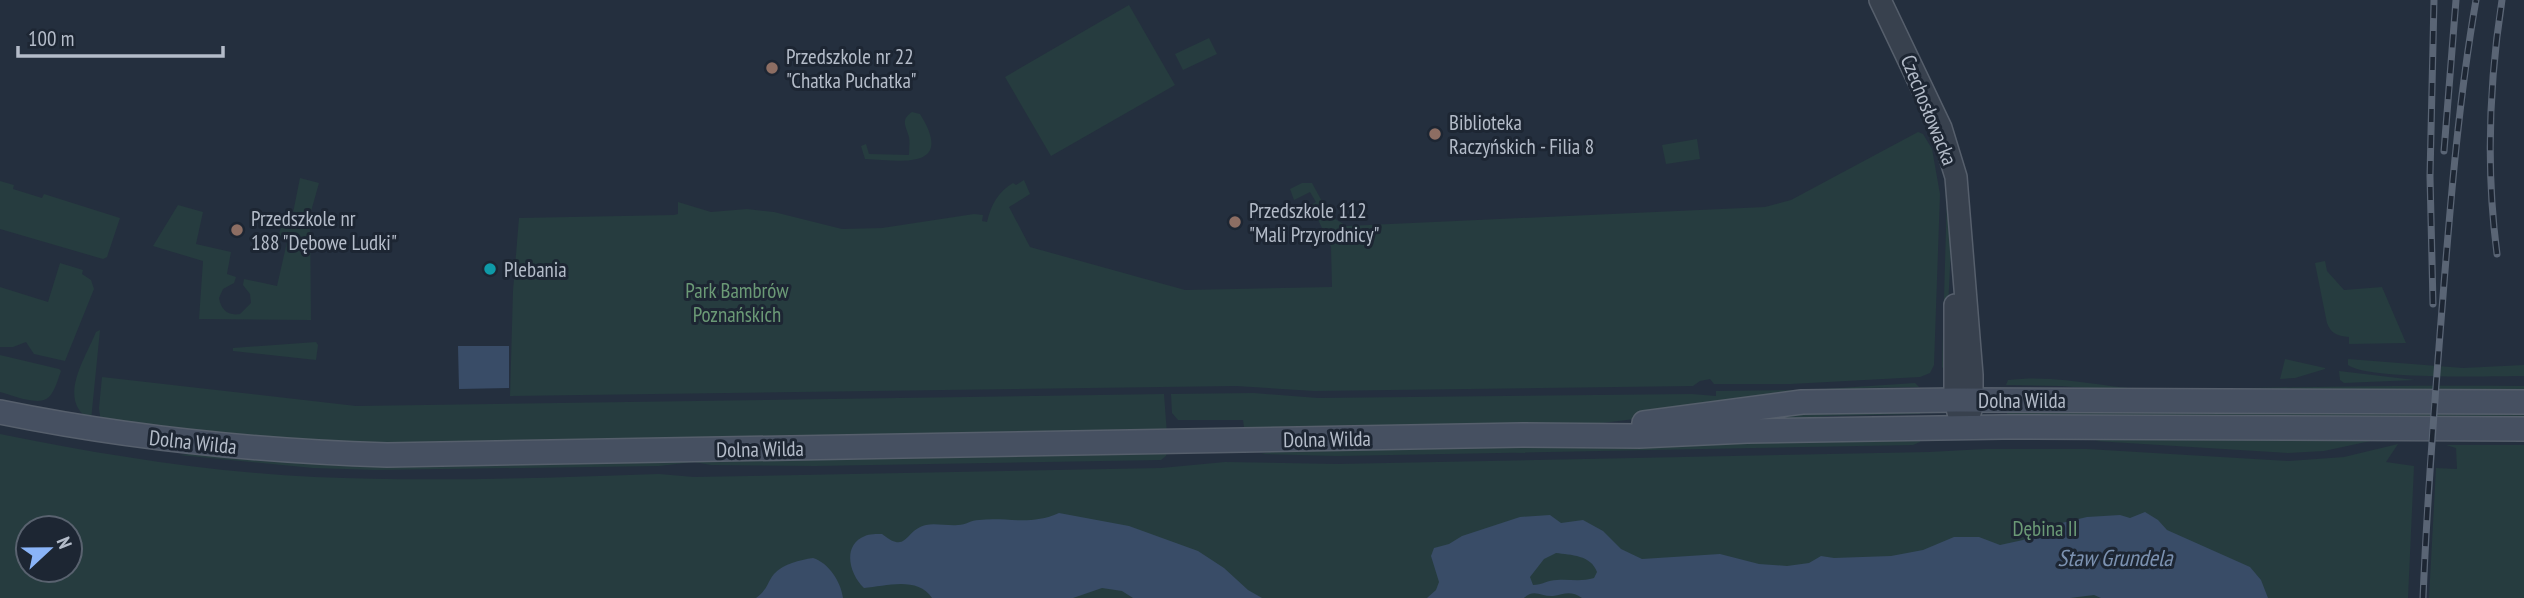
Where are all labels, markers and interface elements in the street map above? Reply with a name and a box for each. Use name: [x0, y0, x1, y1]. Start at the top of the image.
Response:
scale bar: [18, 14, 222, 58]
text: 100 m: [28, 25, 74, 52]
place label: Przedszkole nr 22 "Chatka Puchatka": [786, 43, 917, 94]
street label: Czechosłowacka: [1895, 51, 1963, 169]
marker: Przedszkole nr 22 "Chatka Puchatka": [764, 60, 780, 76]
place label: Biblioteka Raczyńskich - Filia 8: [1449, 109, 1594, 160]
marker: Biblioteka Raczyńskich - Filia 8: [1427, 126, 1443, 142]
place label: Przedszkole 112 "Mali Przyrodnicy": [1249, 197, 1380, 248]
place label: Przedszkole nr 188 "Dębowe Ludki": [251, 205, 397, 256]
marker: Przedszkole 112 "Mali Przyrodnicy": [1227, 214, 1243, 230]
marker: Przedszkole nr 188 "Dębowe Ludki": [229, 222, 245, 238]
place label: Plebania: [504, 256, 567, 283]
marker: Plebania: [482, 261, 498, 277]
park label: Park Bambrów Poznańskich: [685, 277, 789, 328]
street label: Dolna Wilda: [1978, 387, 2066, 414]
street label: Dolna Wilda: [148, 424, 238, 460]
street label: Dolna Wilda: [1283, 425, 1371, 453]
street label: Dolna Wilda: [716, 435, 804, 463]
north arrow: [14, 514, 84, 584]
park label: Dębina II: [2012, 515, 2078, 542]
text: N: [52, 533, 78, 552]
water label: Staw Grundela: [2057, 543, 2174, 572]

